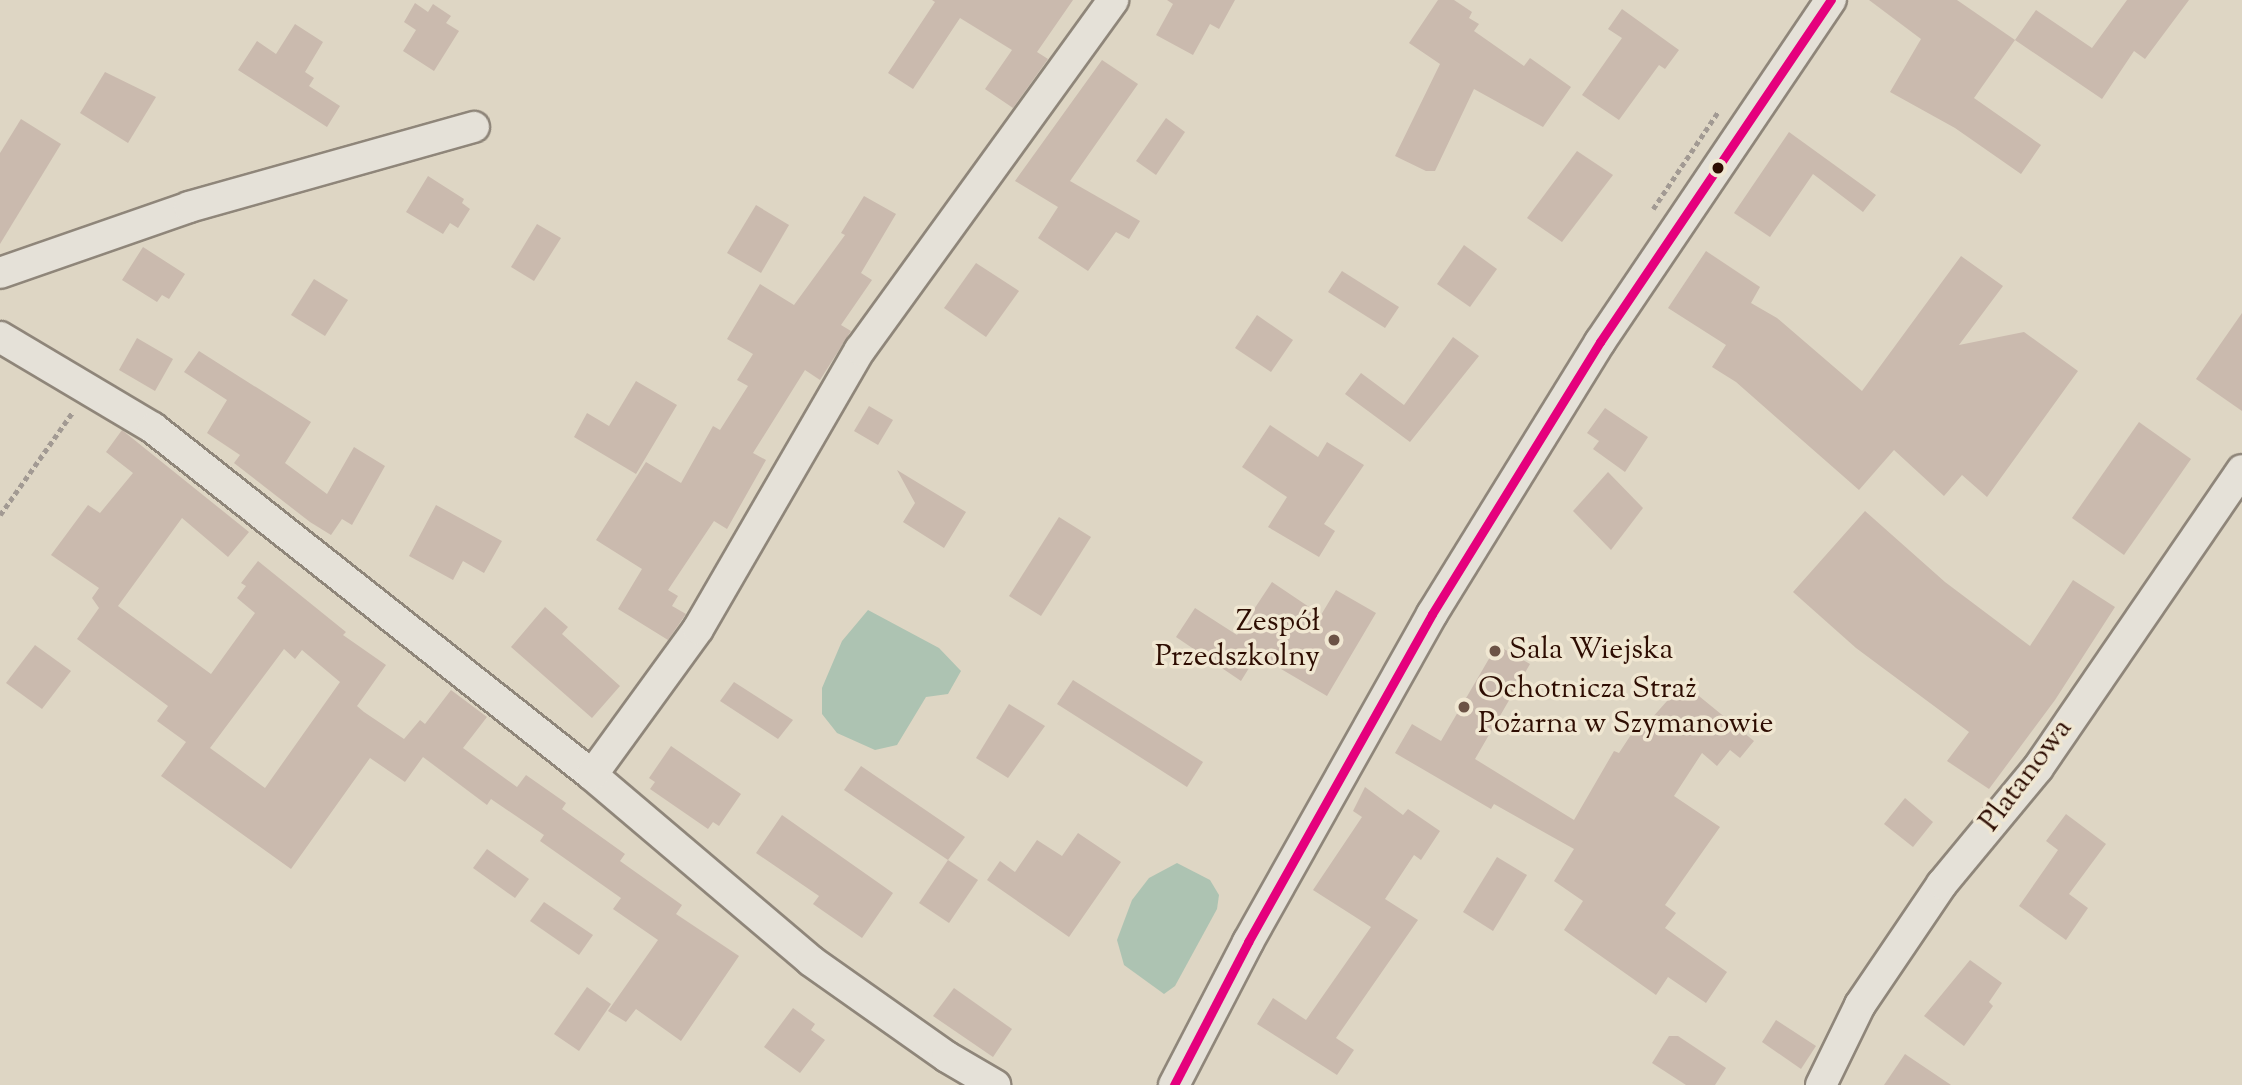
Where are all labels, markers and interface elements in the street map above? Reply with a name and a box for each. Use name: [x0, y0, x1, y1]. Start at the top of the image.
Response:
unlabelled marker: [1711, 161, 1725, 175]
place label: Zespół Przedszkolny: [1155, 605, 1320, 676]
marker: Zespół Przedszkolny: [1326, 632, 1342, 648]
place label: Sala Wiejska: [1509, 633, 1673, 669]
marker: Sala Wiejska: [1487, 643, 1503, 659]
place label: Ochotnicza Straż Pożarna w Szymanowie: [1478, 672, 1773, 742]
marker: Ochotnicza Straż Pożarna w Szymanowie: [1456, 699, 1472, 715]
street label: Platanowa: [1973, 712, 2081, 840]

